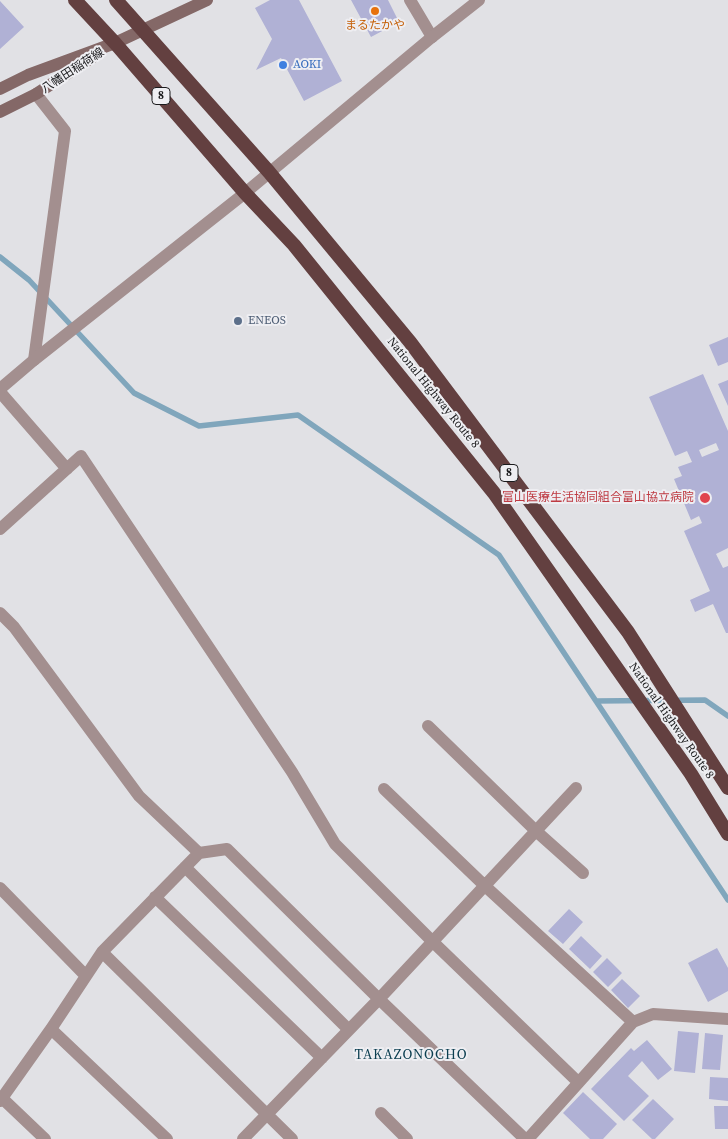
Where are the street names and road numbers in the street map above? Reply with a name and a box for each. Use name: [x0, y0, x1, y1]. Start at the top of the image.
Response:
street label: 八幡田稲荷線: [39, 45, 107, 97]
road number: 8: [152, 88, 170, 104]
street label: National Highway Route 8: [384, 335, 482, 451]
road number: 8: [500, 464, 518, 482]
street label: National Highway Route 8: [625, 660, 717, 782]

